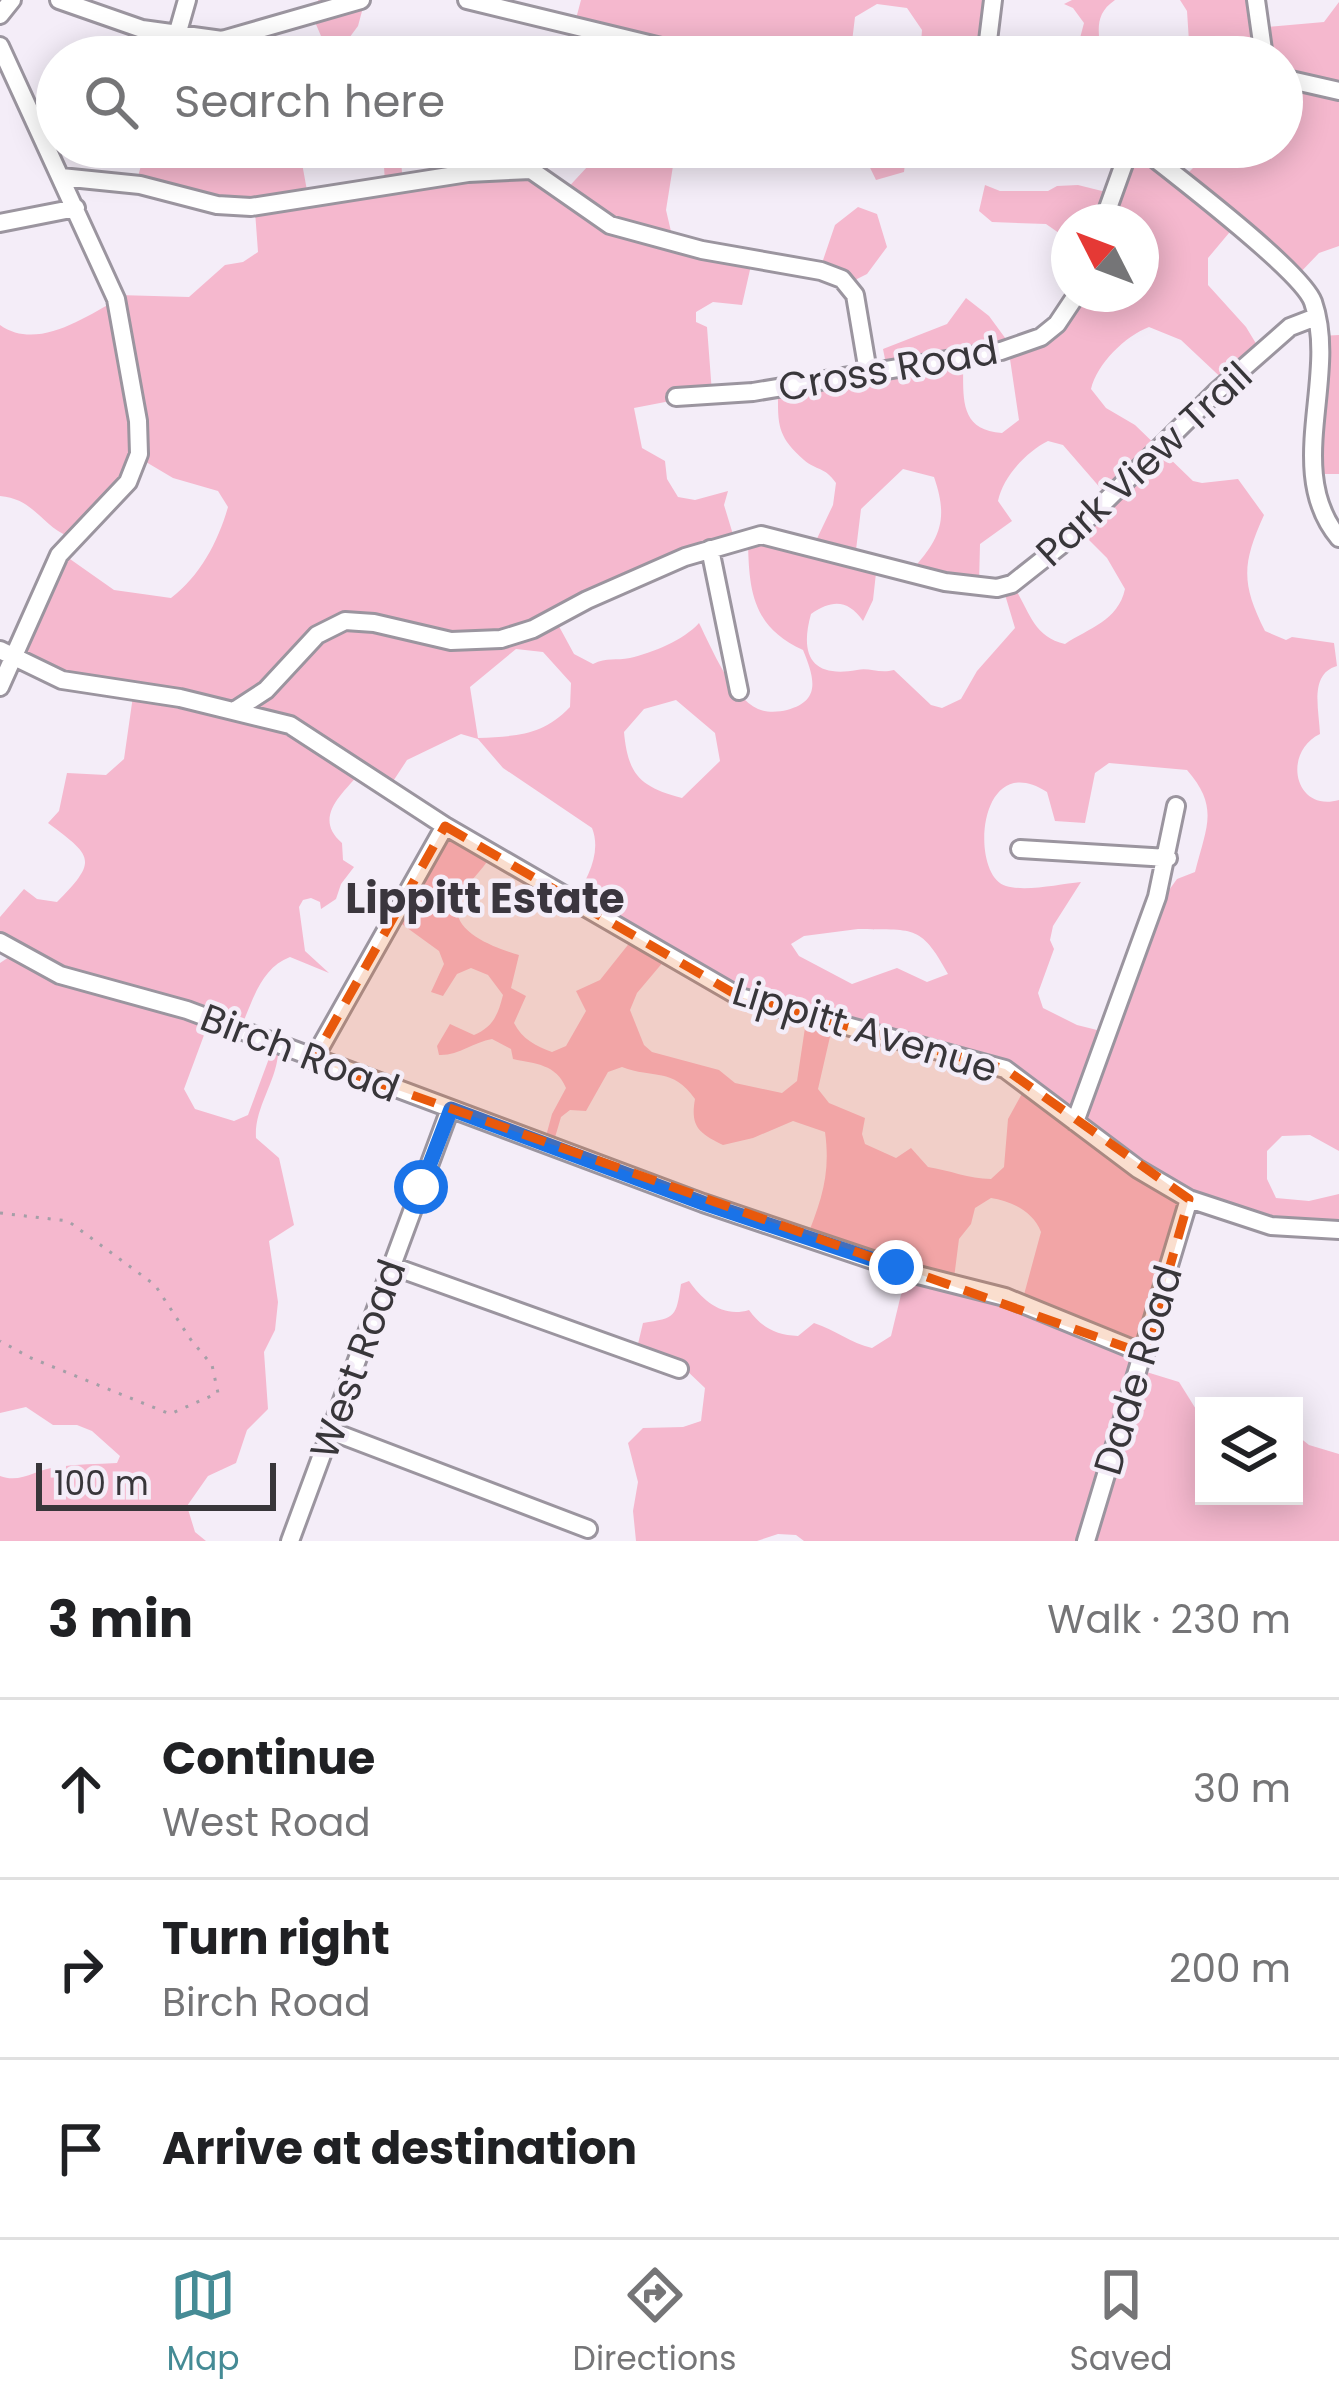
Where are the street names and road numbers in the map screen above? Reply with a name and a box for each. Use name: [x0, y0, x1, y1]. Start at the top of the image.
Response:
street label: Cross Road: [774, 323, 1002, 415]
street label: Park View Trail: [1024, 349, 1264, 579]
street label: Lippitt Avenue: [726, 964, 1004, 1096]
street label: Birch Road: [193, 990, 407, 1116]
street label: West Road: [296, 1252, 420, 1466]
street label: Dade Road: [1080, 1259, 1196, 1481]

